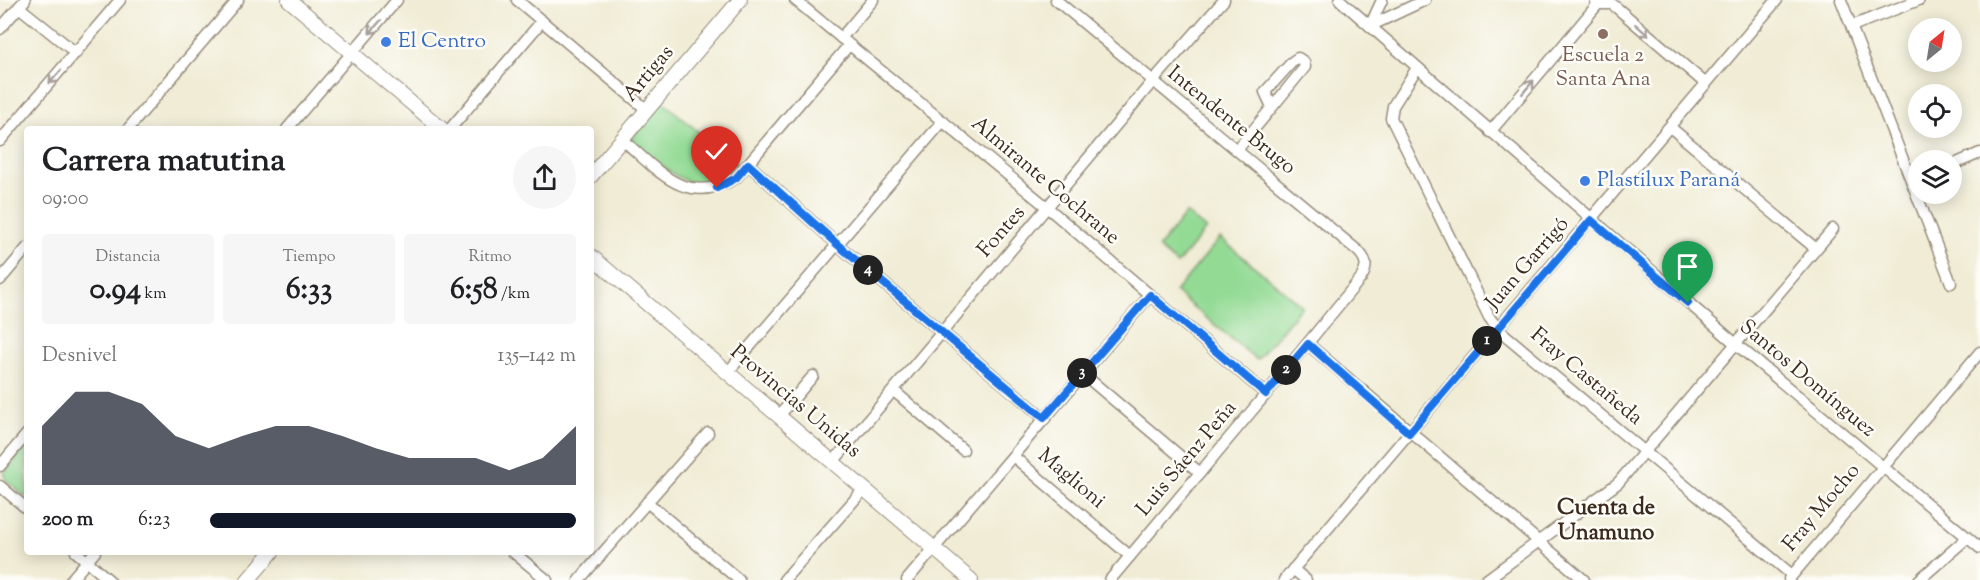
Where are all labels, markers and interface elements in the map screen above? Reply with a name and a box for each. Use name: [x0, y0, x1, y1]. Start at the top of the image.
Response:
north arrow: [1908, 18, 1962, 72]
map controls: [1908, 18, 1962, 204]
one-way arrow: [368, 19, 382, 34]
one-way arrow: [1634, 23, 1650, 36]
place label: El Centro: [398, 27, 486, 57]
marker: Escuela 2 Santa Ana: [1596, 27, 1610, 41]
marker: El Centro: [379, 35, 393, 49]
street label: Artigas: [616, 39, 682, 109]
place label: Escuela 2 Santa Ana: [1556, 41, 1651, 95]
street label: Intendente Brugo: [1160, 60, 1302, 182]
one-way arrow: [48, 69, 62, 84]
one-way arrow: [1521, 80, 1535, 95]
button: locate: [1908, 84, 1962, 138]
street label: Almirante Cochrane: [964, 110, 1126, 252]
pin: [691, 126, 742, 188]
icon: check: [700, 135, 733, 168]
text: Carrera matutina: [42, 138, 285, 186]
button: share: [513, 146, 576, 209]
button: layers: [1908, 150, 1962, 204]
place label: Plastilux Paraná: [1597, 166, 1740, 196]
marker: Plastilux Paraná: [1578, 174, 1592, 188]
text: 09:00: [42, 185, 88, 214]
street label: Fontes: [971, 199, 1033, 265]
street label: Juan Garrigó: [1478, 211, 1577, 318]
pin: [1662, 241, 1713, 303]
text: Distancia: [96, 246, 160, 269]
text: Tiempo: [282, 246, 336, 269]
text: Ritmo: [468, 246, 512, 269]
icon: arrive: [1671, 250, 1704, 283]
pin: 4: [853, 255, 883, 285]
text: 4: [864, 258, 872, 281]
text: 0.94: [89, 269, 141, 312]
text: 6:33: [286, 269, 332, 312]
text: 6:58: [450, 269, 498, 312]
text: km: [141, 283, 167, 306]
text: /km: [498, 283, 530, 306]
street label: Santos Domínguez: [1732, 313, 1882, 445]
street label: Fray Castañeda: [1523, 321, 1649, 433]
pin: 1: [1472, 326, 1502, 356]
text: 1: [1484, 329, 1490, 352]
street label: Provincias Unidas: [723, 338, 867, 466]
text: Desnivel: [42, 342, 117, 371]
text: 135–142 m: [497, 342, 576, 371]
pin: 2: [1271, 355, 1301, 385]
pin: 3: [1067, 358, 1097, 388]
text: 2: [1282, 358, 1290, 381]
text: 3: [1079, 361, 1085, 384]
street label: Luis Sáenz Peña: [1130, 394, 1245, 523]
street label: Maglioni: [1031, 442, 1112, 516]
street label: Fray Mocho: [1776, 457, 1868, 559]
district label: Cuenta de Unamuno: [1557, 493, 1655, 550]
text: 200 m: [42, 506, 93, 535]
text: 6:23: [138, 506, 170, 535]

